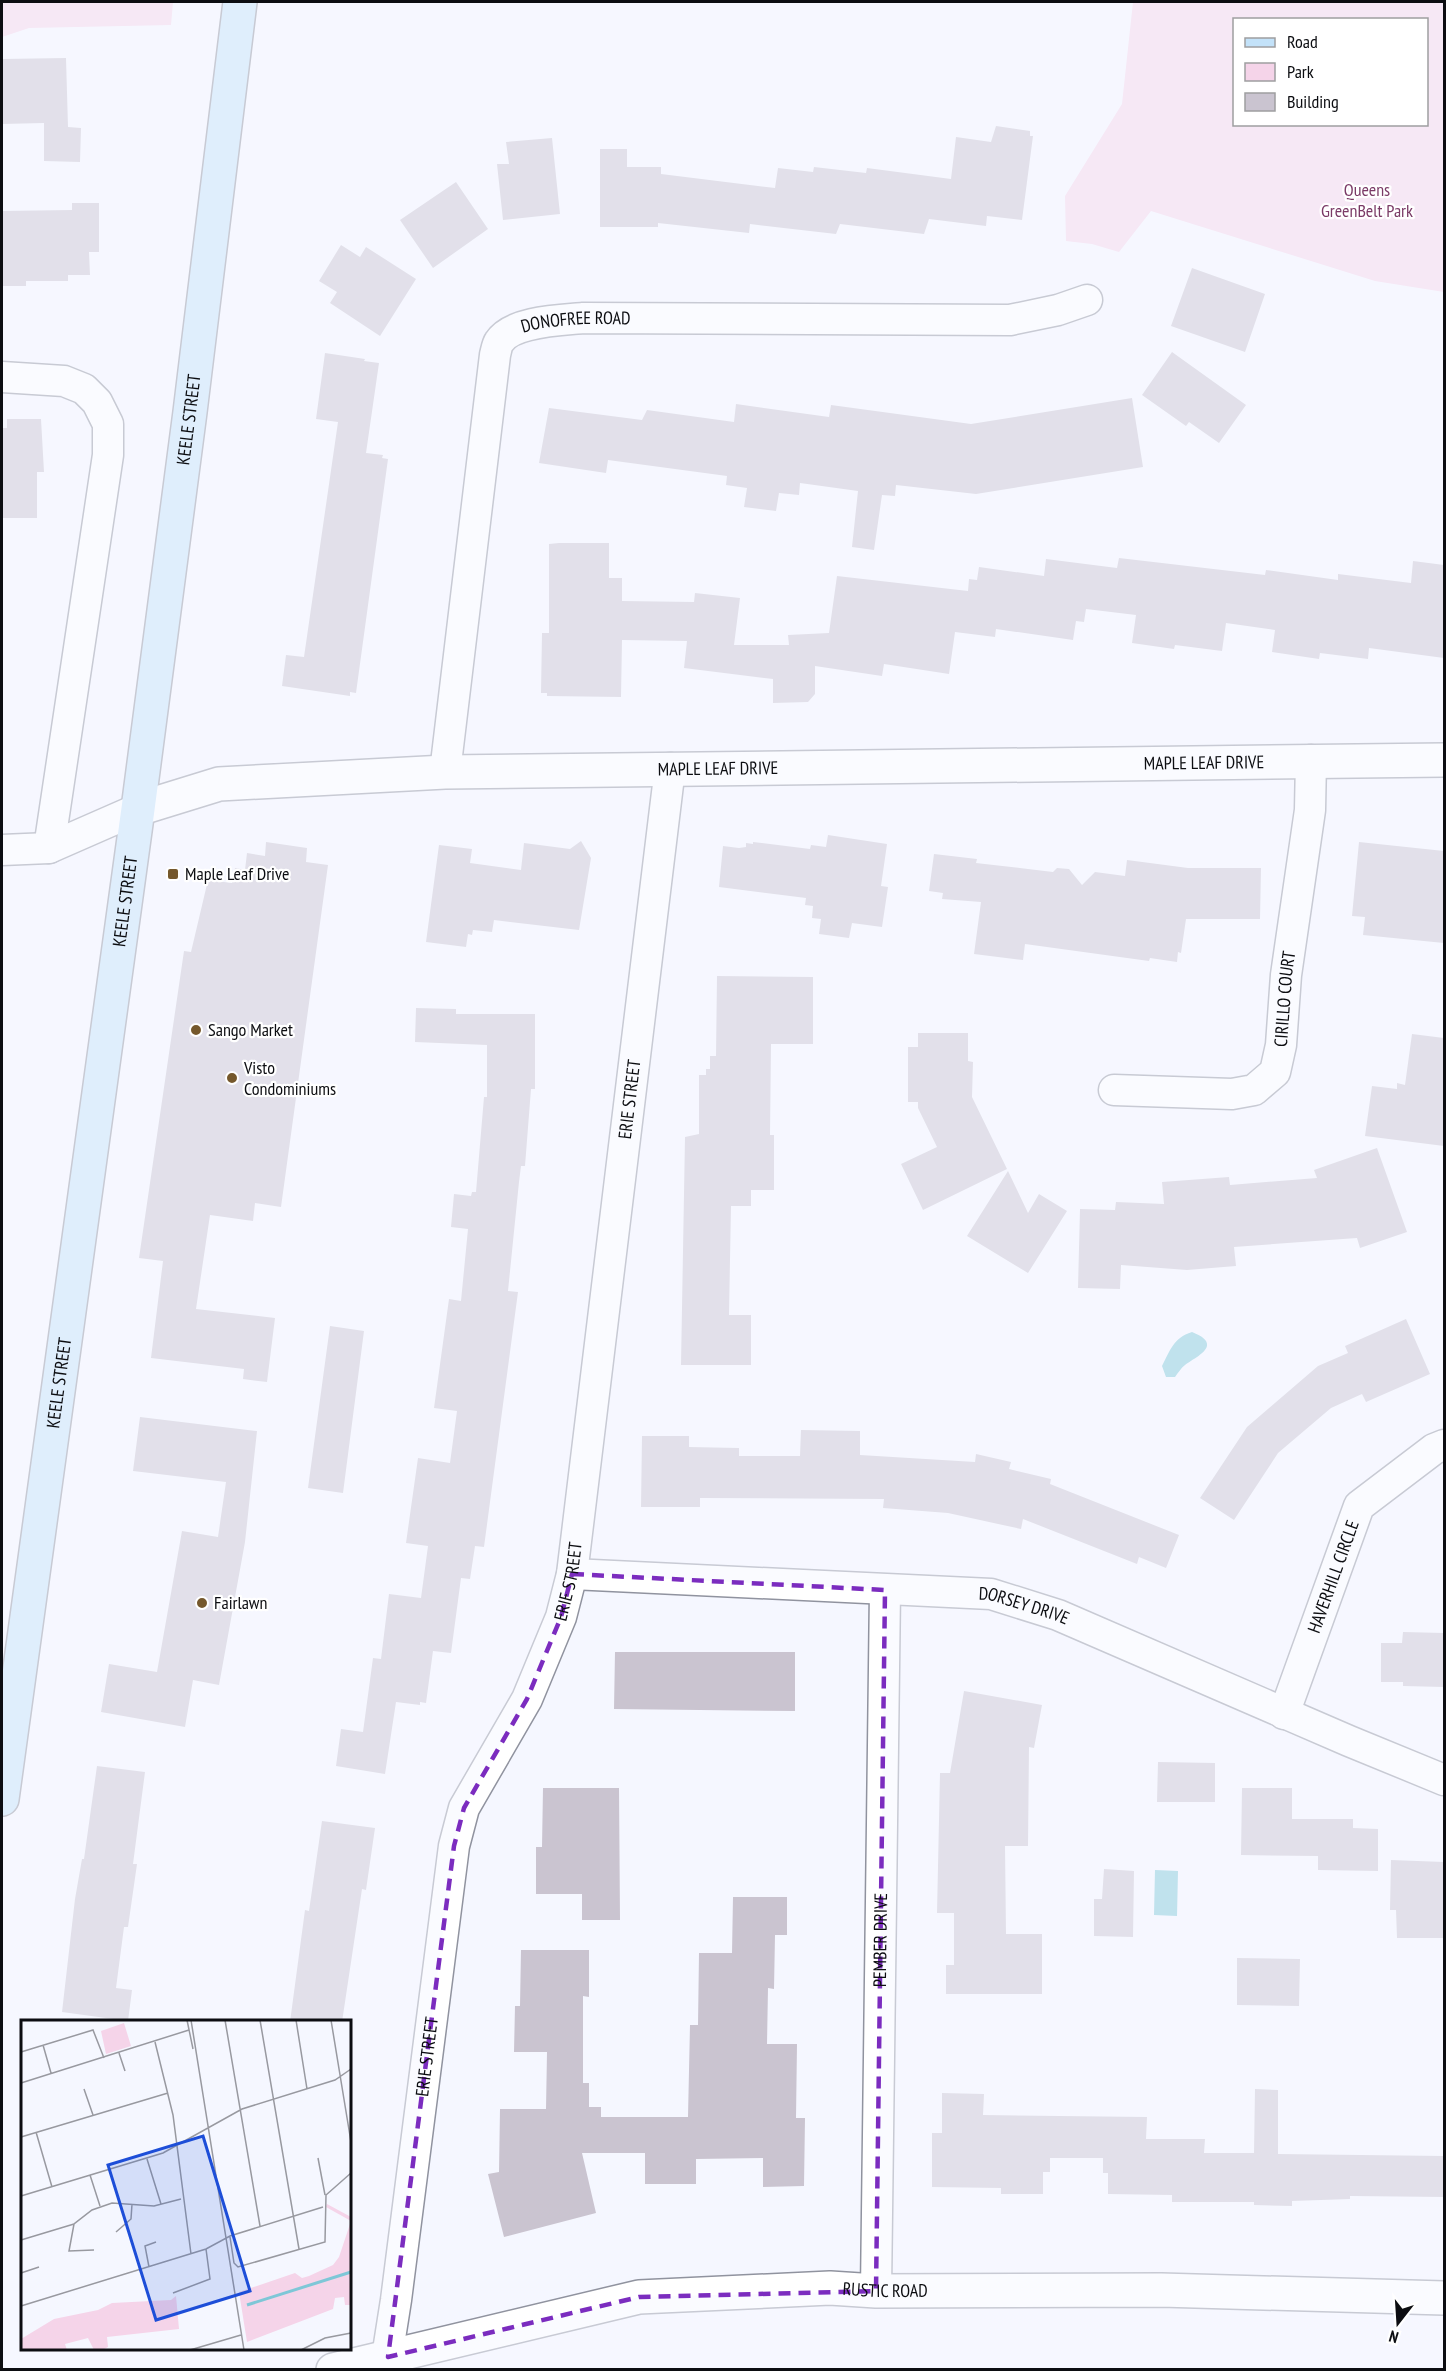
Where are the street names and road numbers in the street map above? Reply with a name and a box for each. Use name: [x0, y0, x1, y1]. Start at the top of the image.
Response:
street label: DONOFREE ROAD: [518, 306, 631, 338]
street label: KEELE STREET: [171, 373, 206, 466]
street label: MAPLE LEAF DRIVE: [1143, 750, 1264, 775]
street label: MAPLE LEAF DRIVE: [657, 756, 778, 780]
street label: KEELE STREET: [107, 855, 142, 948]
street label: CIRILLO COURT: [1269, 949, 1300, 1047]
street label: ERIE STREET: [613, 1058, 645, 1140]
street label: KEELE STREET: [41, 1336, 76, 1430]
street label: HAVERHILL CIRCLE: [1302, 1517, 1364, 1636]
street label: ERIE STREET: [548, 1541, 587, 1623]
street label: DORSEY DRIVE: [978, 1581, 1073, 1629]
street label: PEMBER DRIVE: [868, 1893, 892, 1987]
street label: ERIE STREET: [410, 2016, 443, 2098]
street label: RUSTIC ROAD: [842, 2277, 928, 2302]

